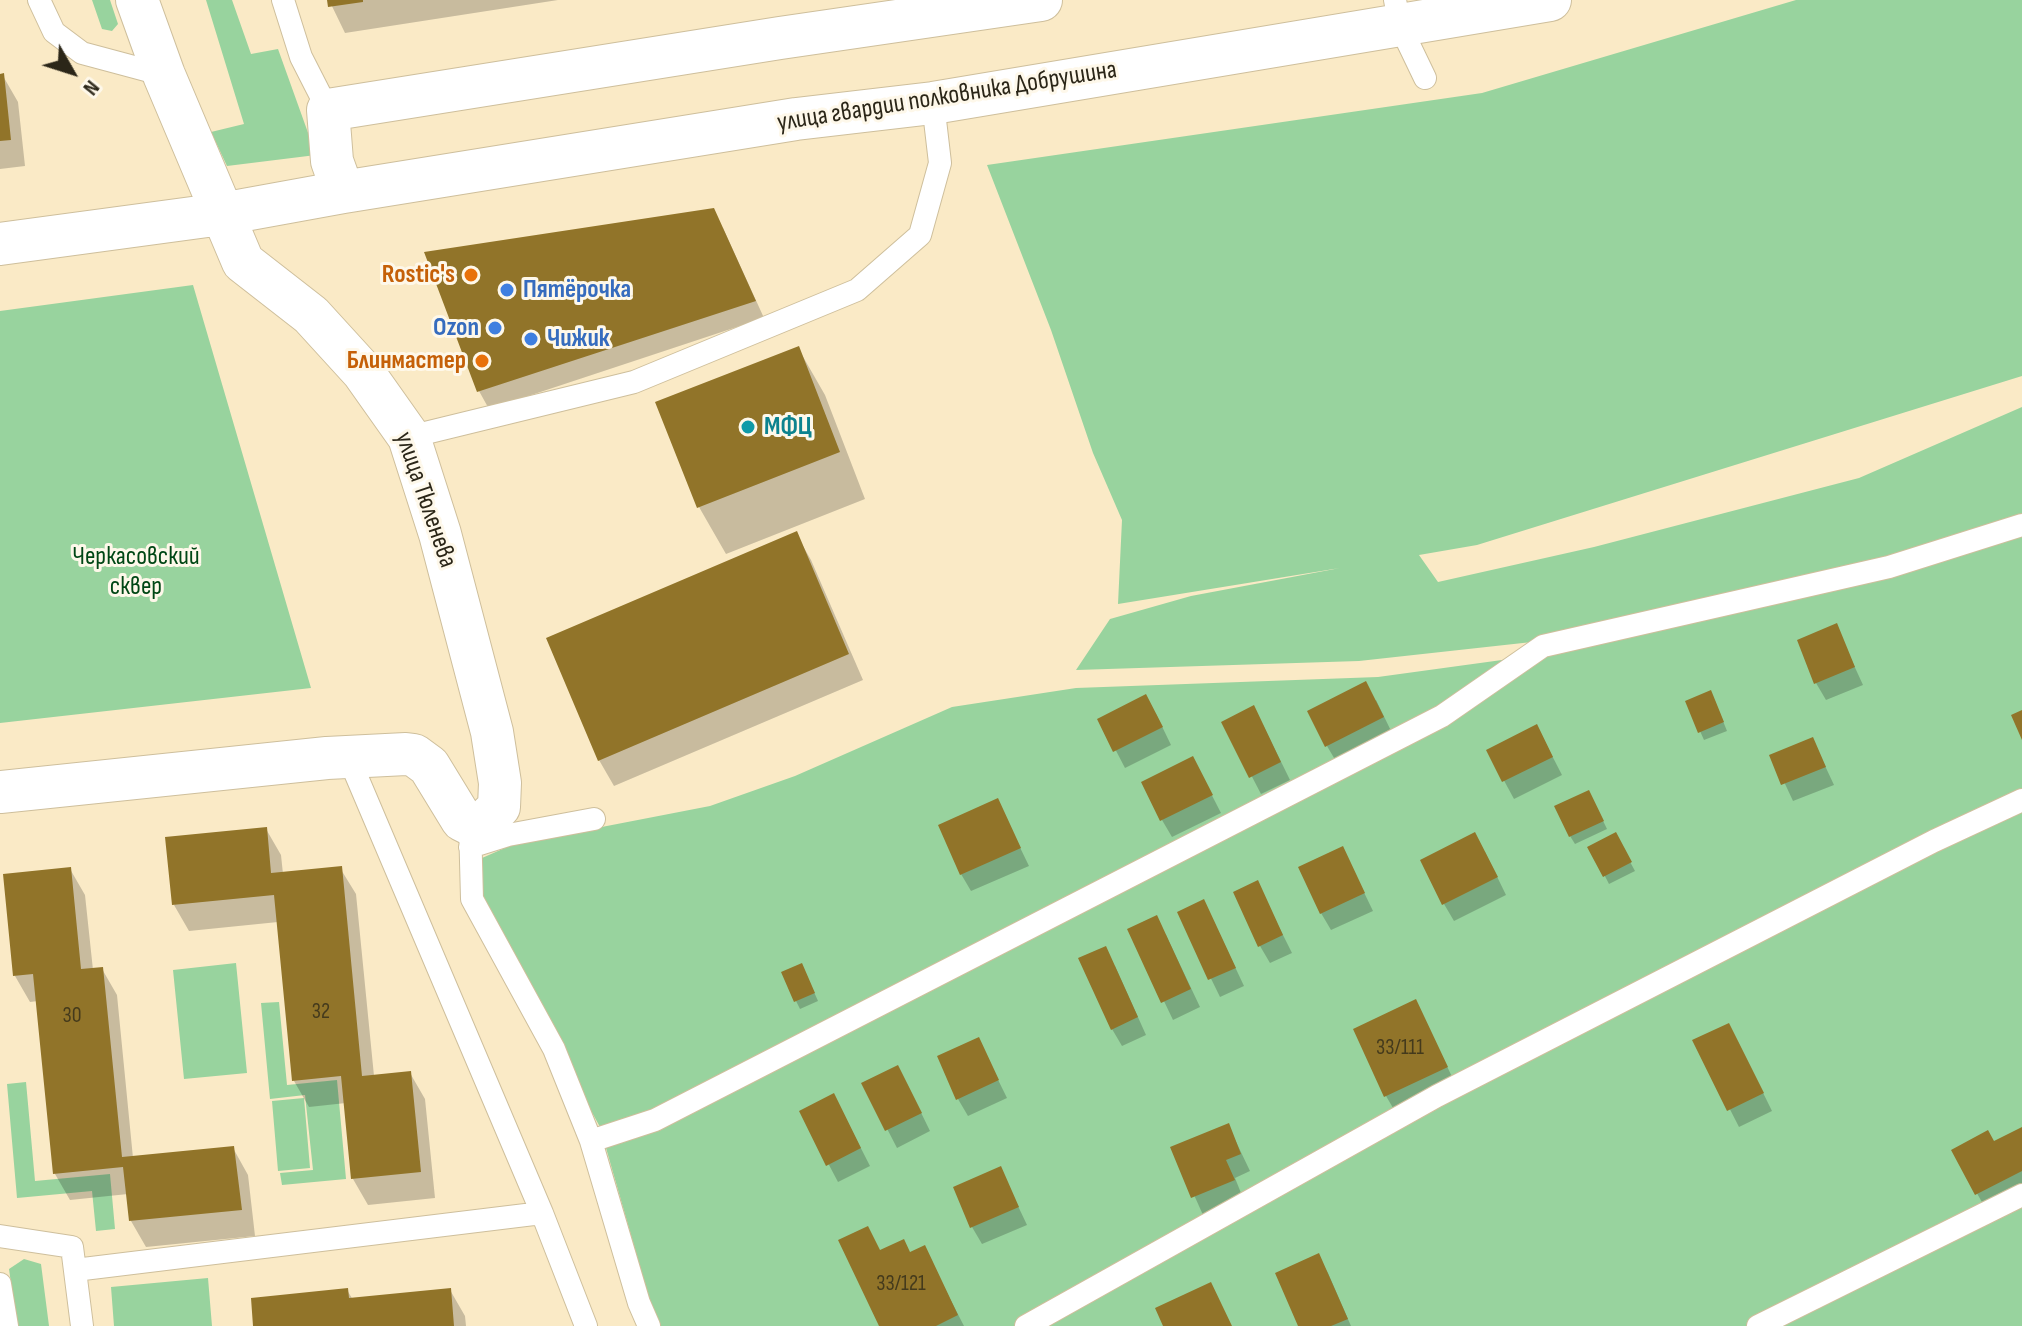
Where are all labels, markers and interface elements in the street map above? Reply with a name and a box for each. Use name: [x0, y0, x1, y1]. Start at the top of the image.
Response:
north arrow: [32, 32, 112, 112]
street label: улица гвардии полковника Добрушина: [775, 55, 1119, 139]
text: N: [77, 74, 105, 100]
place label: Rostic's: [382, 259, 455, 291]
marker: Rostic's: [462, 266, 480, 284]
place label: Пятёрочка: [523, 274, 631, 306]
marker: Пятёрочка: [498, 281, 516, 299]
place label: Ozon: [433, 312, 479, 344]
marker: Ozon: [486, 319, 504, 337]
place label: Чижик: [547, 323, 610, 355]
marker: Чижик: [522, 330, 540, 348]
place label: Блинмастер: [347, 345, 466, 377]
marker: Блинмастер: [473, 352, 491, 370]
place label: МФЦ: [764, 411, 812, 443]
marker: МФЦ: [739, 418, 757, 436]
street label: улица Тюленева: [387, 428, 463, 572]
park label: Черкасовский сквер: [72, 541, 200, 602]
house number: 32: [312, 999, 330, 1025]
house number: 30: [62, 1003, 82, 1029]
house number: 33/111: [1376, 1035, 1424, 1061]
house number: 33/121: [876, 1271, 926, 1297]

